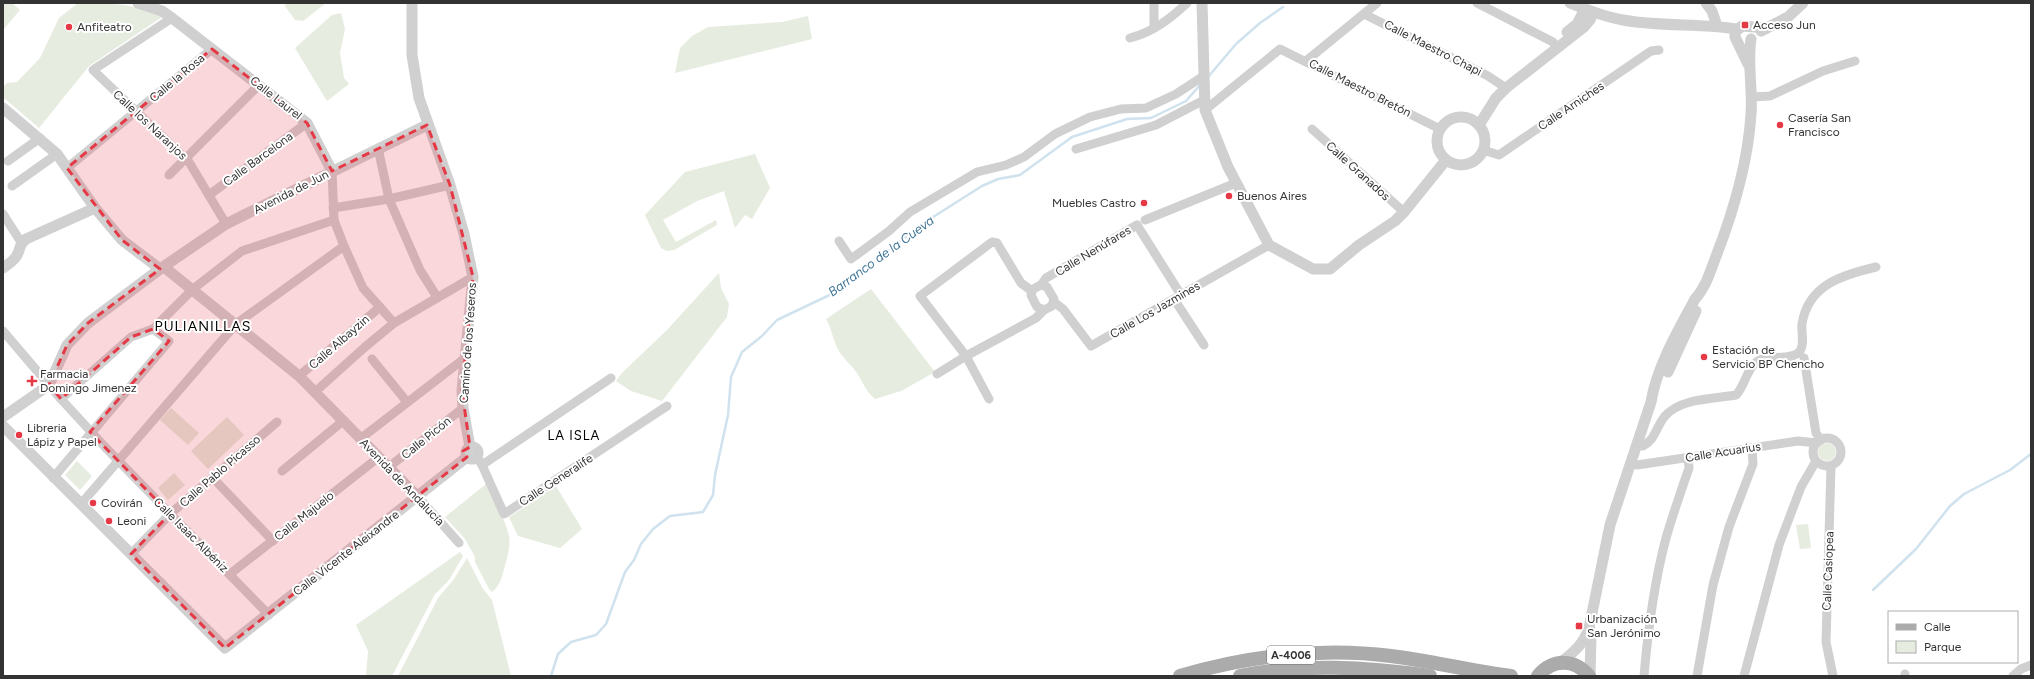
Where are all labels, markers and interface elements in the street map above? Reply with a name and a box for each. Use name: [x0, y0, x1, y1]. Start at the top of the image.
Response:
street label: Calle Maestro Chapi: [1382, 17, 1484, 79]
place label: Acceso Jun: [1753, 18, 1816, 32]
place label: Anfiteatro: [77, 20, 132, 34]
marker: Acceso Jun: [1740, 20, 1750, 30]
marker: Anfiteatro: [64, 22, 74, 32]
street label: Calle la Rosa: [147, 51, 207, 105]
street label: Calle Maestro Bretón: [1307, 56, 1414, 120]
street label: Calle Laurel: [247, 73, 305, 123]
street label: Calle Arniches: [1535, 79, 1607, 133]
street label: Calle los Naranjos: [110, 87, 190, 163]
place label: Casería San Francisco: [1788, 111, 1851, 139]
marker: Casería San Francisco: [1775, 120, 1785, 130]
street label: Calle Barcelona: [220, 129, 296, 189]
street label: Calle Granados: [1323, 139, 1393, 204]
street label: Avenida de Jun: [251, 167, 331, 217]
place label: Buenos Aires: [1237, 189, 1307, 203]
marker: Buenos Aires: [1224, 191, 1234, 201]
place label: Muebles Castro: [1052, 196, 1136, 210]
marker: Muebles Castro: [1139, 198, 1149, 208]
water label: Barranco de la Cueva: [825, 212, 937, 299]
street label: Calle Nenúfares: [1053, 223, 1134, 279]
street label: Calle Los Jazmines: [1108, 278, 1203, 341]
street label: Camino de los Yeseros: [457, 282, 479, 404]
street label: Calle Albayzin: [306, 312, 372, 372]
district label: PULIANILLAS: [155, 318, 251, 335]
place label: Estación de Servicio BP Chencho: [1712, 343, 1824, 371]
marker: Estación de Servicio BP Chencho: [1699, 352, 1709, 362]
place label: Farmacia Domingo Jimenez: [40, 367, 137, 395]
marker: Farmacia Domingo Jimenez: [27, 376, 37, 386]
street label: Calle Picón: [398, 414, 454, 462]
place label: Libreria Lápiz y Papel: [27, 421, 97, 449]
district label: LA ISLA: [548, 428, 600, 443]
marker: Libreria Lápiz y Papel: [14, 430, 24, 440]
street label: Calle Pablo Picasso: [177, 432, 263, 510]
street label: Avenida de Andalucía: [357, 436, 447, 528]
street label: Calle Acuarius: [1684, 439, 1762, 465]
street label: Calle Generalife: [517, 451, 596, 509]
street label: Calle Majuelo: [271, 488, 337, 544]
street label: Calle Isaac Albéniz: [151, 495, 231, 575]
place label: Covirán: [101, 496, 143, 510]
marker: Covirán: [88, 498, 98, 508]
street label: Calle Vicente Aleixandre: [290, 507, 402, 599]
place label: Leoni: [117, 514, 146, 528]
marker: Leoni: [104, 516, 114, 526]
street label: Calle Casiopea: [1820, 531, 1836, 611]
legend: [1888, 611, 2018, 663]
place label: Urbanización San Jerónimo: [1587, 612, 1661, 640]
text: Calle: [1924, 620, 1951, 634]
marker: Urbanización San Jerónimo: [1574, 621, 1584, 631]
text: Parque: [1924, 640, 1962, 654]
road number: A-4006: [1267, 646, 1315, 664]

